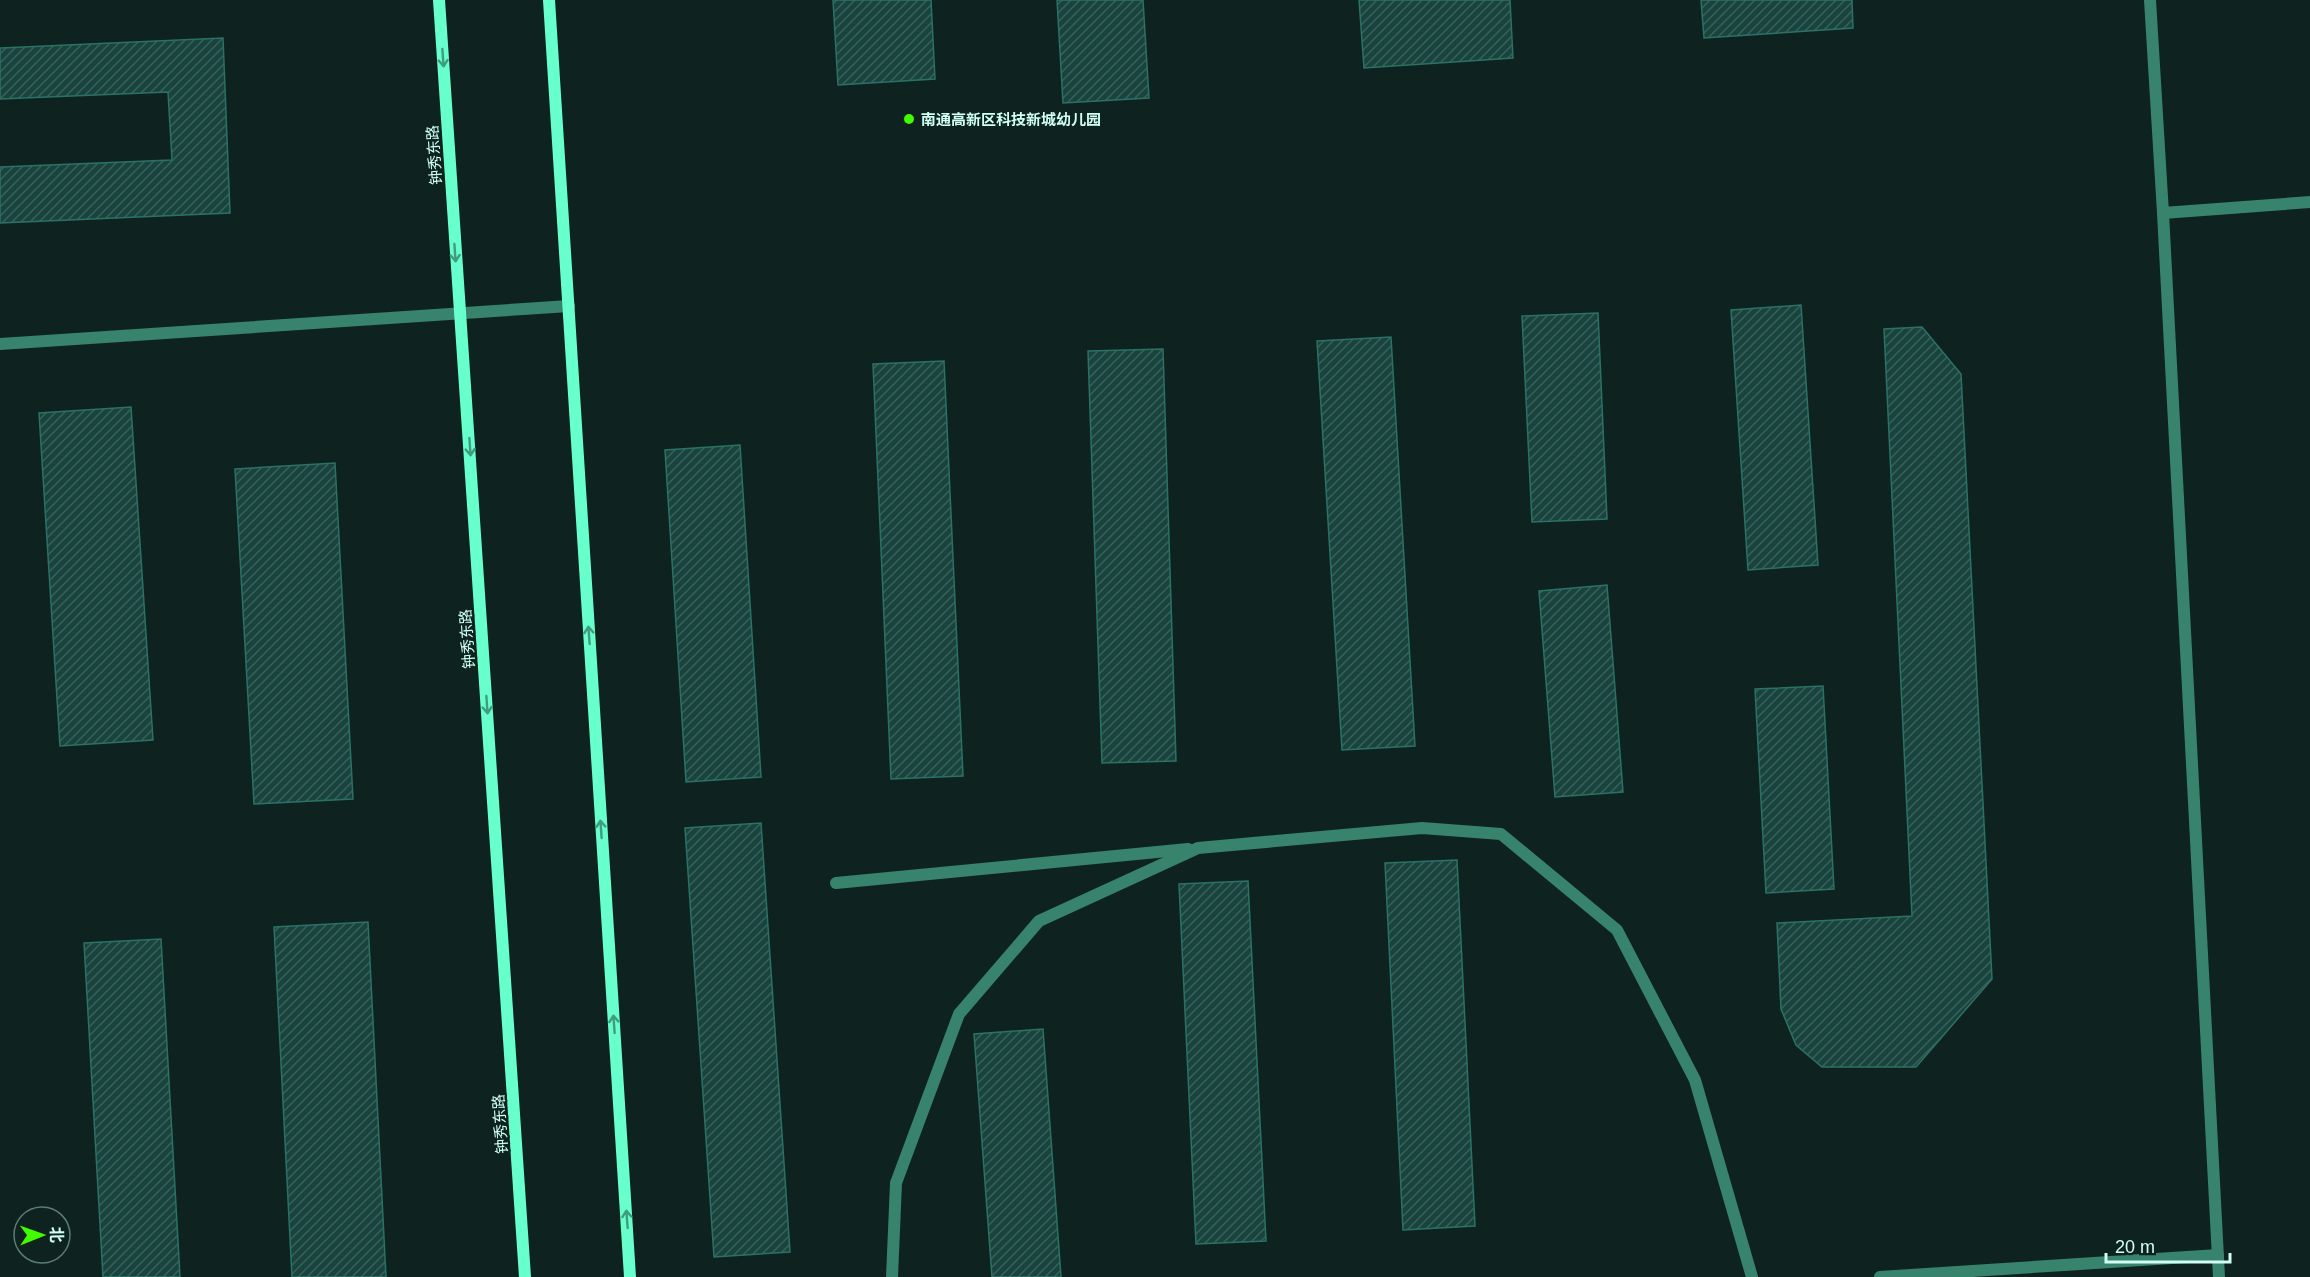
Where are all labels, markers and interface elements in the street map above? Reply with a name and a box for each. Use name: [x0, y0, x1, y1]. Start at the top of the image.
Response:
one-way arrow: [437, 48, 448, 68]
place label: 南通高新区科技新城幼儿园: [921, 111, 1101, 128]
marker: 南通高新区科技新城幼儿园: [902, 112, 916, 126]
street label: 钟秀东路: [423, 124, 445, 186]
one-way arrow: [450, 243, 461, 262]
one-way arrow: [464, 437, 475, 457]
street label: 钟秀东路: [456, 608, 478, 670]
one-way arrow: [583, 625, 594, 645]
one-way arrow: [481, 694, 492, 714]
one-way arrow: [596, 820, 607, 840]
one-way arrow: [608, 1015, 619, 1035]
street label: 钟秀东路: [489, 1093, 511, 1155]
north arrow: [12, 1205, 72, 1265]
one-way arrow: [621, 1209, 632, 1229]
scale bar: [2106, 1226, 2230, 1264]
text: 北: [48, 1227, 65, 1243]
text: 20 m: [2115, 1237, 2155, 1257]

